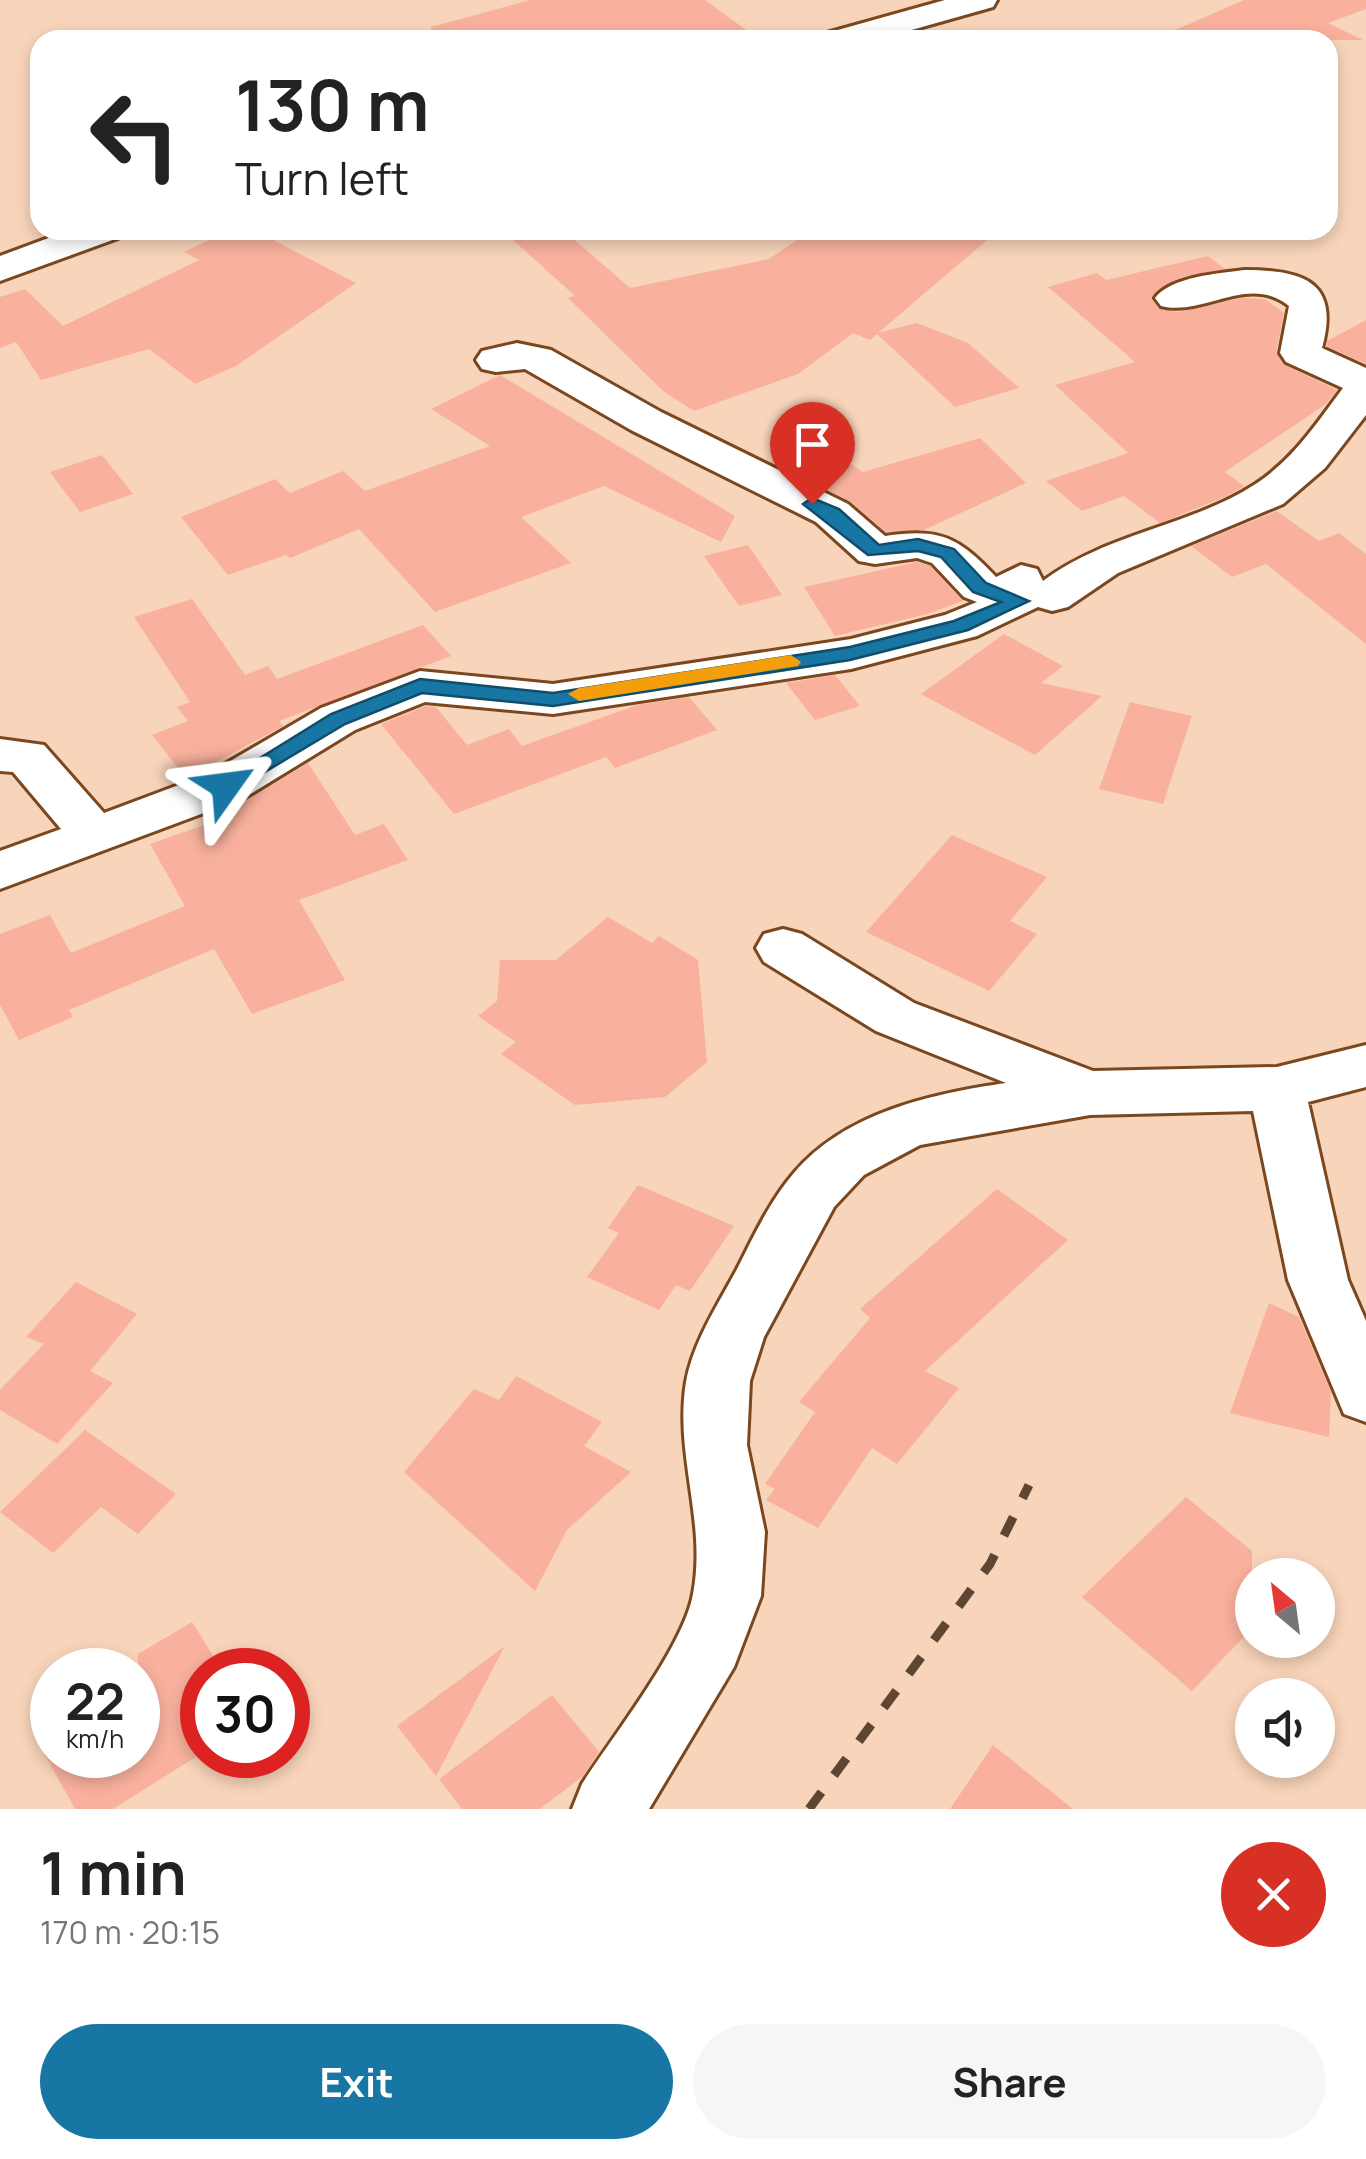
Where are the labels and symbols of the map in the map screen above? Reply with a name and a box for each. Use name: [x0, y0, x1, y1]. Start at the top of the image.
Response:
pin: [770, 402, 855, 505]
position arrow: [174, 734, 278, 838]
north arrow: [1235, 1558, 1335, 1658]
speed limit sign: 30: [180, 1648, 310, 1778]

